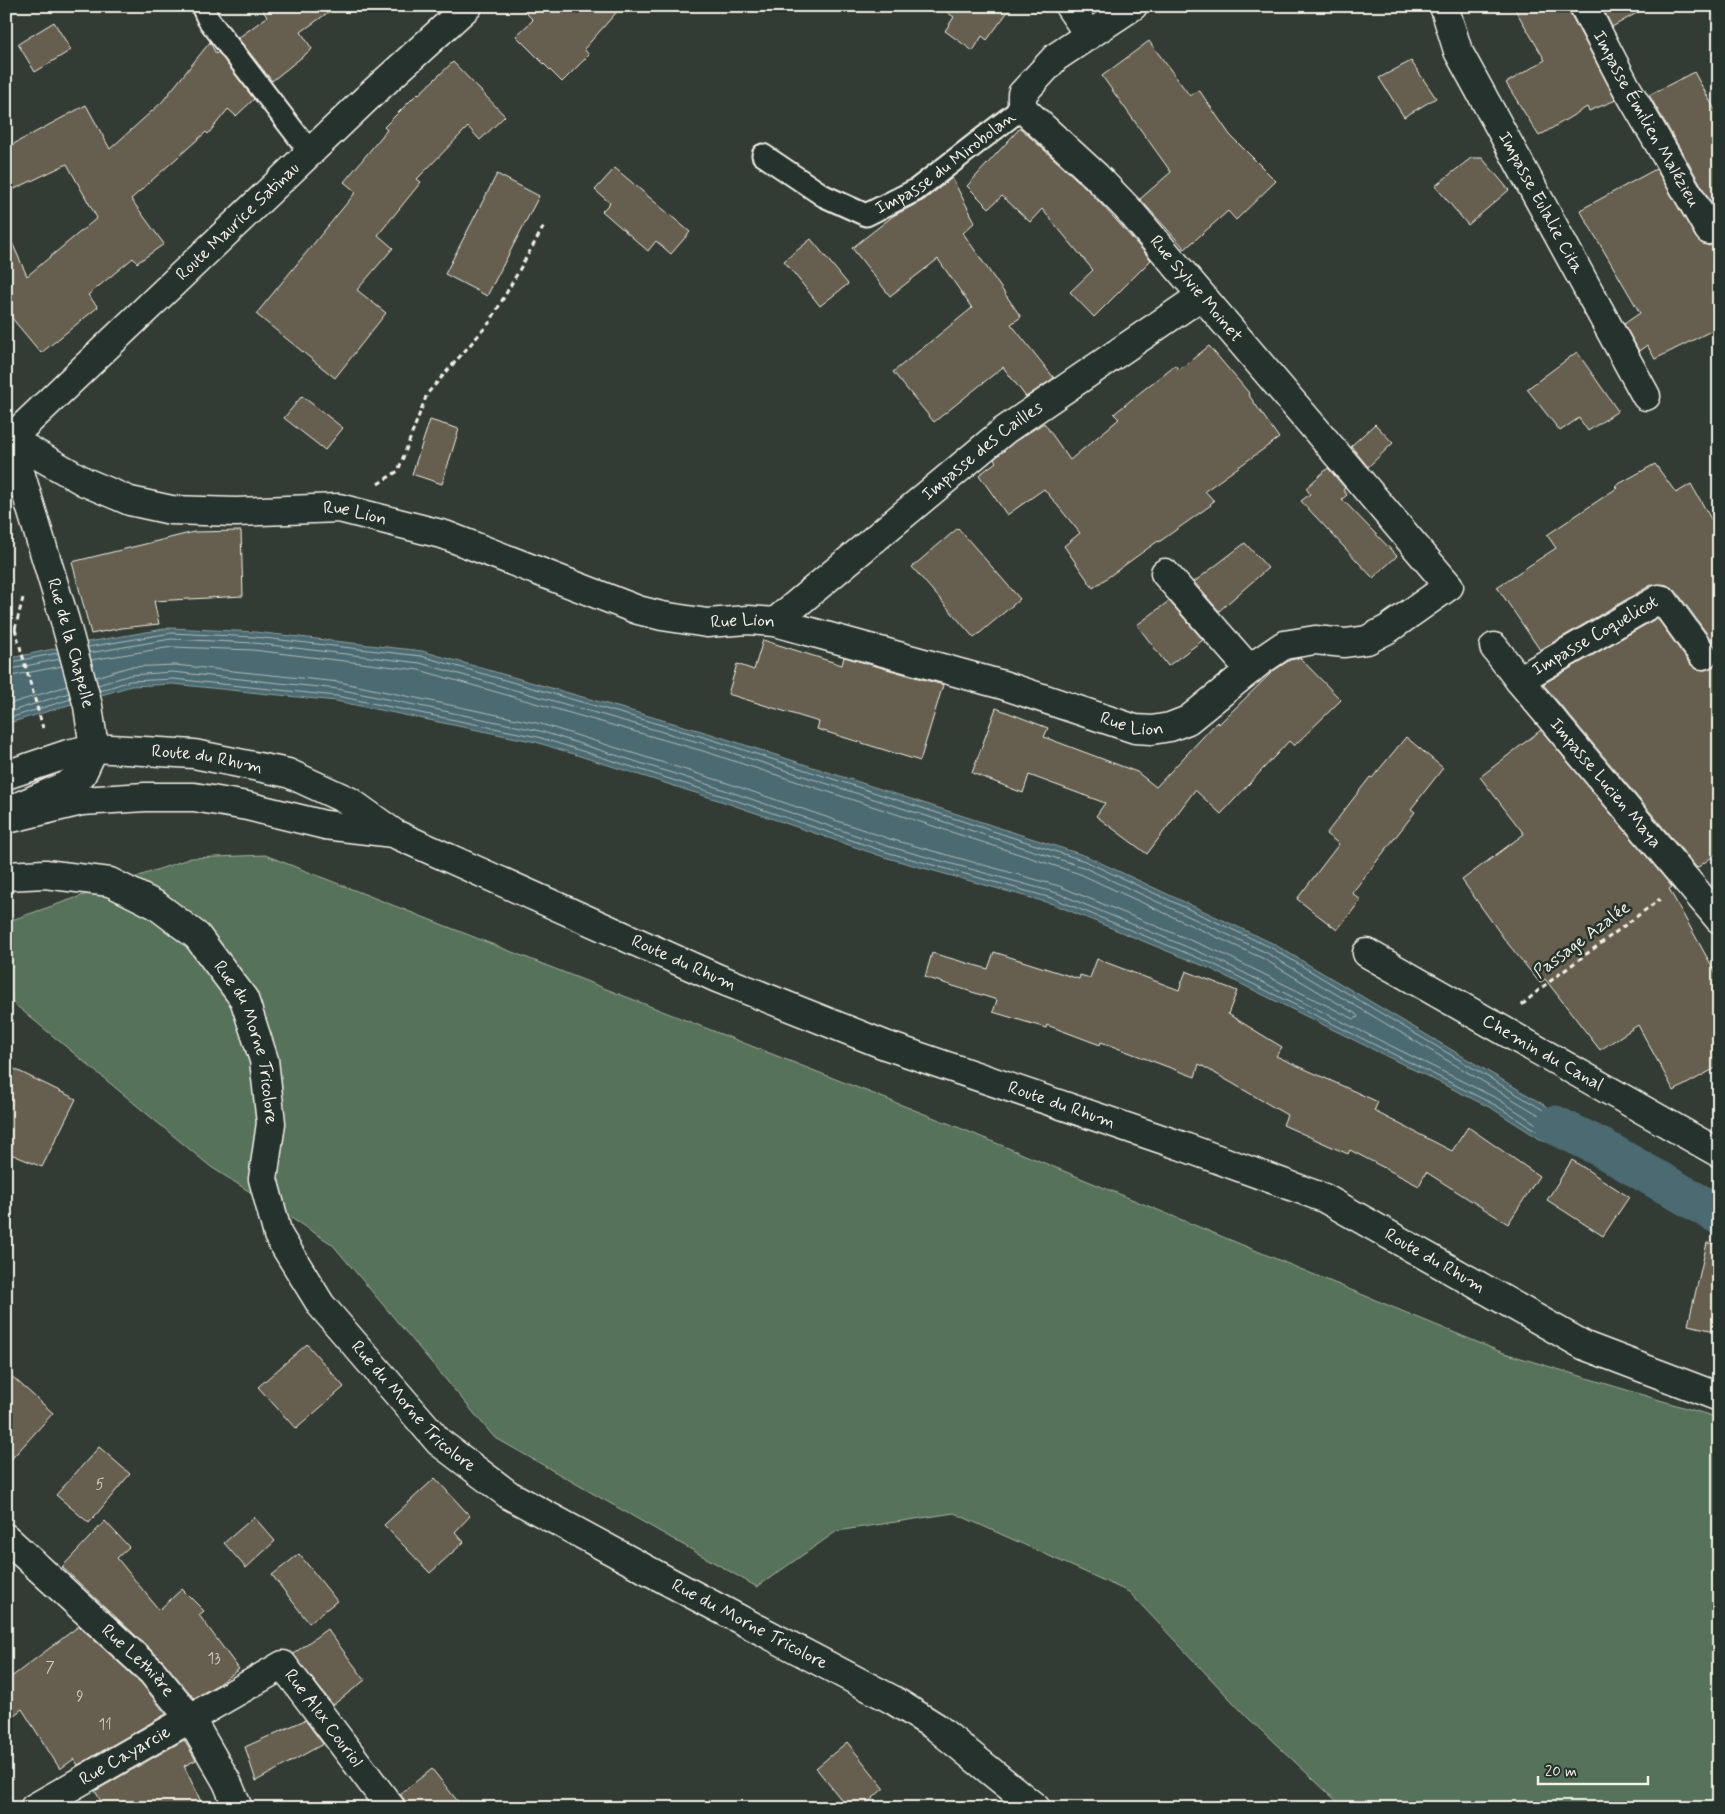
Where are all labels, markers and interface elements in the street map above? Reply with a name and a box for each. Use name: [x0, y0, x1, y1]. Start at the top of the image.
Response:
street label: Impasse Émilien Malézieu: [1587, 26, 1705, 212]
street label: Impasse du Mirobolan: [871, 105, 1021, 220]
street label: Impasse Eulalie Cita: [1492, 127, 1589, 278]
street label: Route Maurice Satinau: [171, 157, 305, 286]
street label: Rue Sylvie Moinet: [1144, 230, 1248, 348]
street label: Impasse des Cailles: [917, 395, 1048, 506]
street label: Rue Lion: [323, 496, 389, 532]
street label: Rue de la Chapelle: [41, 575, 100, 711]
street label: Impasse Coquelicot: [1528, 590, 1663, 682]
street label: Rue Lion: [710, 608, 776, 635]
street label: Rue Lion: [1097, 706, 1165, 742]
street label: Impasse Lucien Maya: [1544, 713, 1667, 853]
street label: Route du Rhum: [151, 739, 265, 780]
street label: Passage Azalée: [1529, 896, 1635, 984]
street label: Route du Rhum: [627, 929, 740, 996]
street label: Rue du Morne Tricolore: [208, 956, 283, 1126]
street label: Chemin du Canal: [1478, 1009, 1608, 1097]
street label: Route du Rhum: [1004, 1076, 1119, 1134]
street label: Route du Rhum: [1380, 1223, 1490, 1299]
street label: Rue du Morne Tricolore: [345, 1336, 481, 1478]
house number: 5: [95, 1475, 105, 1495]
street label: Rue du Morne Tricolore: [667, 1573, 832, 1675]
street label: Rue Lethière: [96, 1619, 180, 1702]
house number: 13: [207, 1649, 221, 1669]
house number: 7: [45, 1658, 55, 1678]
street label: Rue Alex Couriol: [278, 1664, 368, 1772]
house number: 9: [76, 1687, 84, 1707]
house number: 11: [98, 1715, 112, 1735]
street label: Rue Cayarcie: [75, 1720, 175, 1791]
scale bar: [1538, 1754, 1648, 1786]
text: 20 m: [1545, 1762, 1577, 1782]

